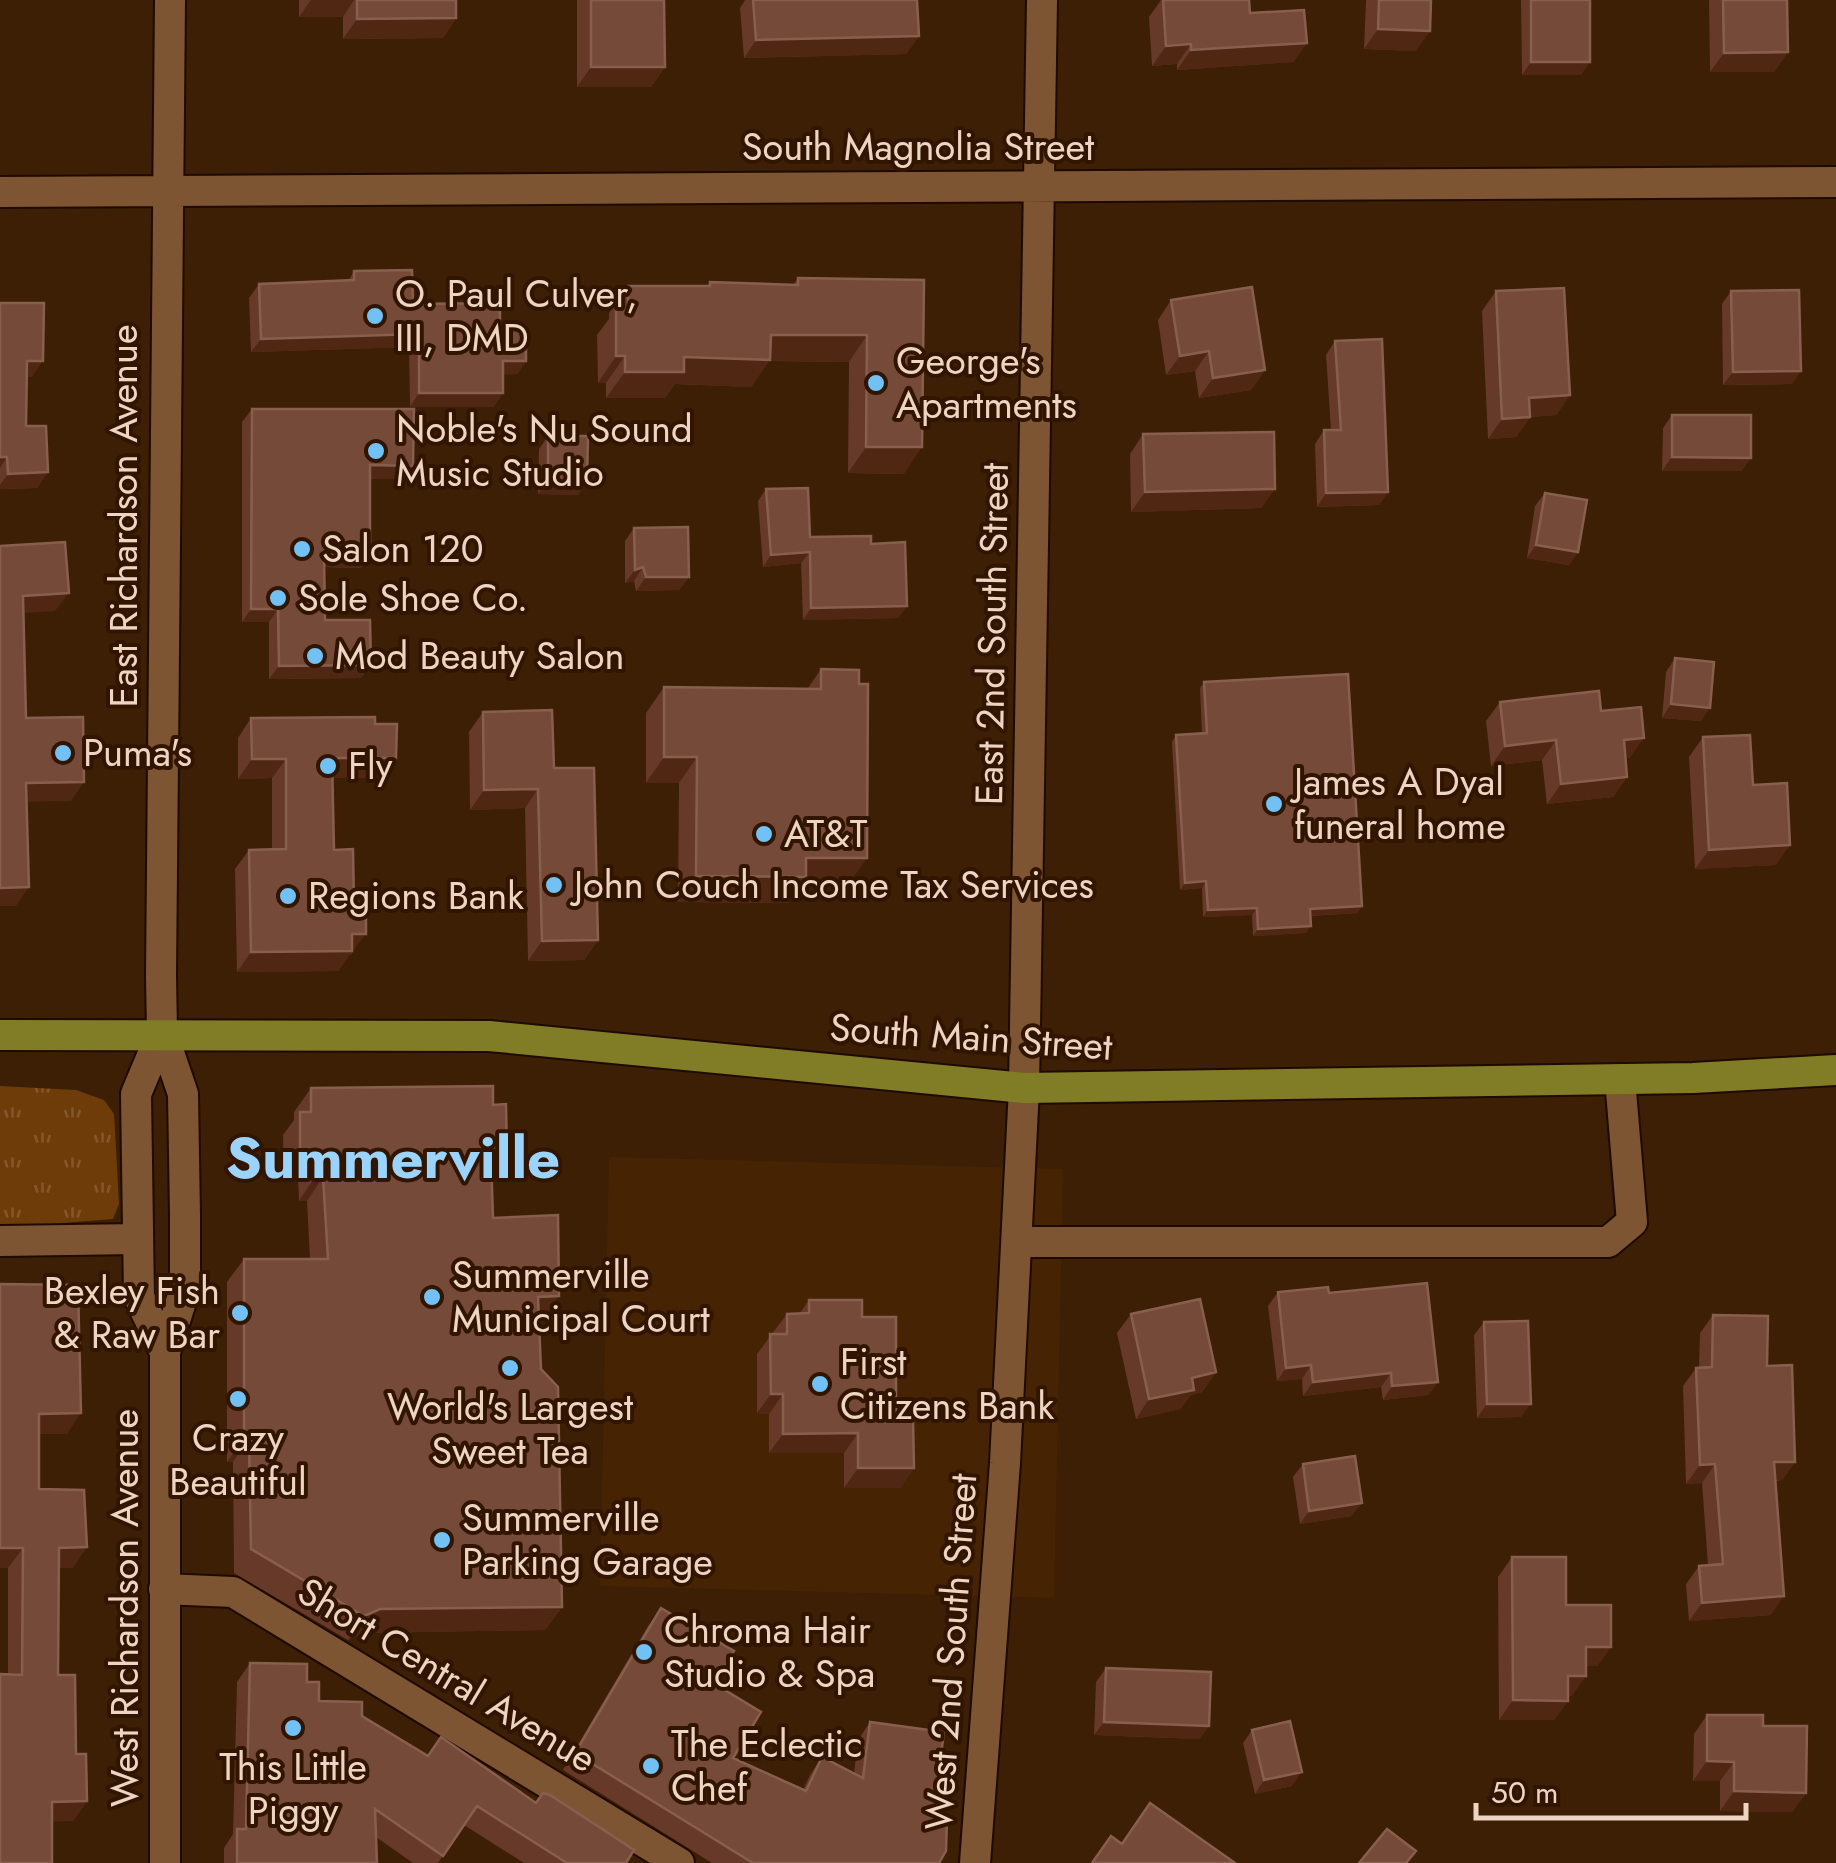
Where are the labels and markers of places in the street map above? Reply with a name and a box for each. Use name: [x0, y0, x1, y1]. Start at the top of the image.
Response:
place label: O. Paul Culver, III, DMD: [395, 266, 638, 365]
marker: O. Paul Culver, III, DMD: [364, 305, 386, 327]
place label: George's Apartments: [896, 333, 1077, 432]
marker: George's Apartments: [865, 372, 887, 394]
place label: Noble's Nu Sound Music Studio: [396, 401, 693, 500]
marker: Noble's Nu Sound Music Studio: [365, 440, 387, 462]
place label: Salon 120: [322, 521, 483, 576]
marker: Salon 120: [291, 538, 313, 560]
place label: Sole Shoe Co.: [298, 570, 528, 625]
marker: Sole Shoe Co.: [267, 587, 289, 609]
place label: Mod Beauty Salon: [335, 628, 624, 683]
marker: Mod Beauty Salon: [304, 645, 326, 667]
place label: Puma's: [83, 725, 192, 780]
place label: Fly: [348, 738, 393, 793]
marker: Puma's: [52, 742, 74, 764]
place label: James A Dyal funeral home: [1289, 754, 1506, 853]
marker: Fly: [317, 755, 339, 777]
marker: James A Dyal funeral home: [1263, 793, 1285, 815]
place label: AT&T: [784, 806, 868, 861]
marker: AT&T: [753, 823, 775, 845]
place label: John Couch Income Tax Services: [569, 857, 1094, 912]
place label: Regions Bank: [308, 868, 524, 923]
marker: John Couch Income Tax Services: [543, 874, 565, 896]
marker: Regions Bank: [277, 885, 299, 907]
place label: Summerville Municipal Court: [452, 1247, 710, 1346]
place label: Bexley Fish & Raw Bar: [44, 1263, 220, 1362]
marker: Summerville Municipal Court: [421, 1286, 443, 1308]
marker: Bexley Fish & Raw Bar: [229, 1302, 251, 1324]
place label: First Citizens Bank: [840, 1334, 1054, 1433]
marker: World's Largest Sweet Tea: [499, 1357, 521, 1379]
marker: First Citizens Bank: [809, 1373, 831, 1395]
place label: World's Largest Sweet Tea: [387, 1379, 633, 1478]
marker: Crazy Beautiful: [227, 1388, 249, 1410]
place label: Crazy Beautiful: [169, 1410, 307, 1509]
place label: Summerville Parking Garage: [462, 1490, 713, 1589]
marker: Summerville Parking Garage: [431, 1529, 453, 1551]
place label: Chroma Hair Studio & Spa: [664, 1602, 875, 1701]
marker: Chroma Hair Studio & Spa: [633, 1641, 655, 1663]
place label: The Eclectic Chef: [671, 1716, 862, 1815]
marker: This Little Piggy: [282, 1717, 304, 1739]
place label: This Little Piggy: [219, 1739, 367, 1838]
marker: The Eclectic Chef: [640, 1755, 662, 1777]

